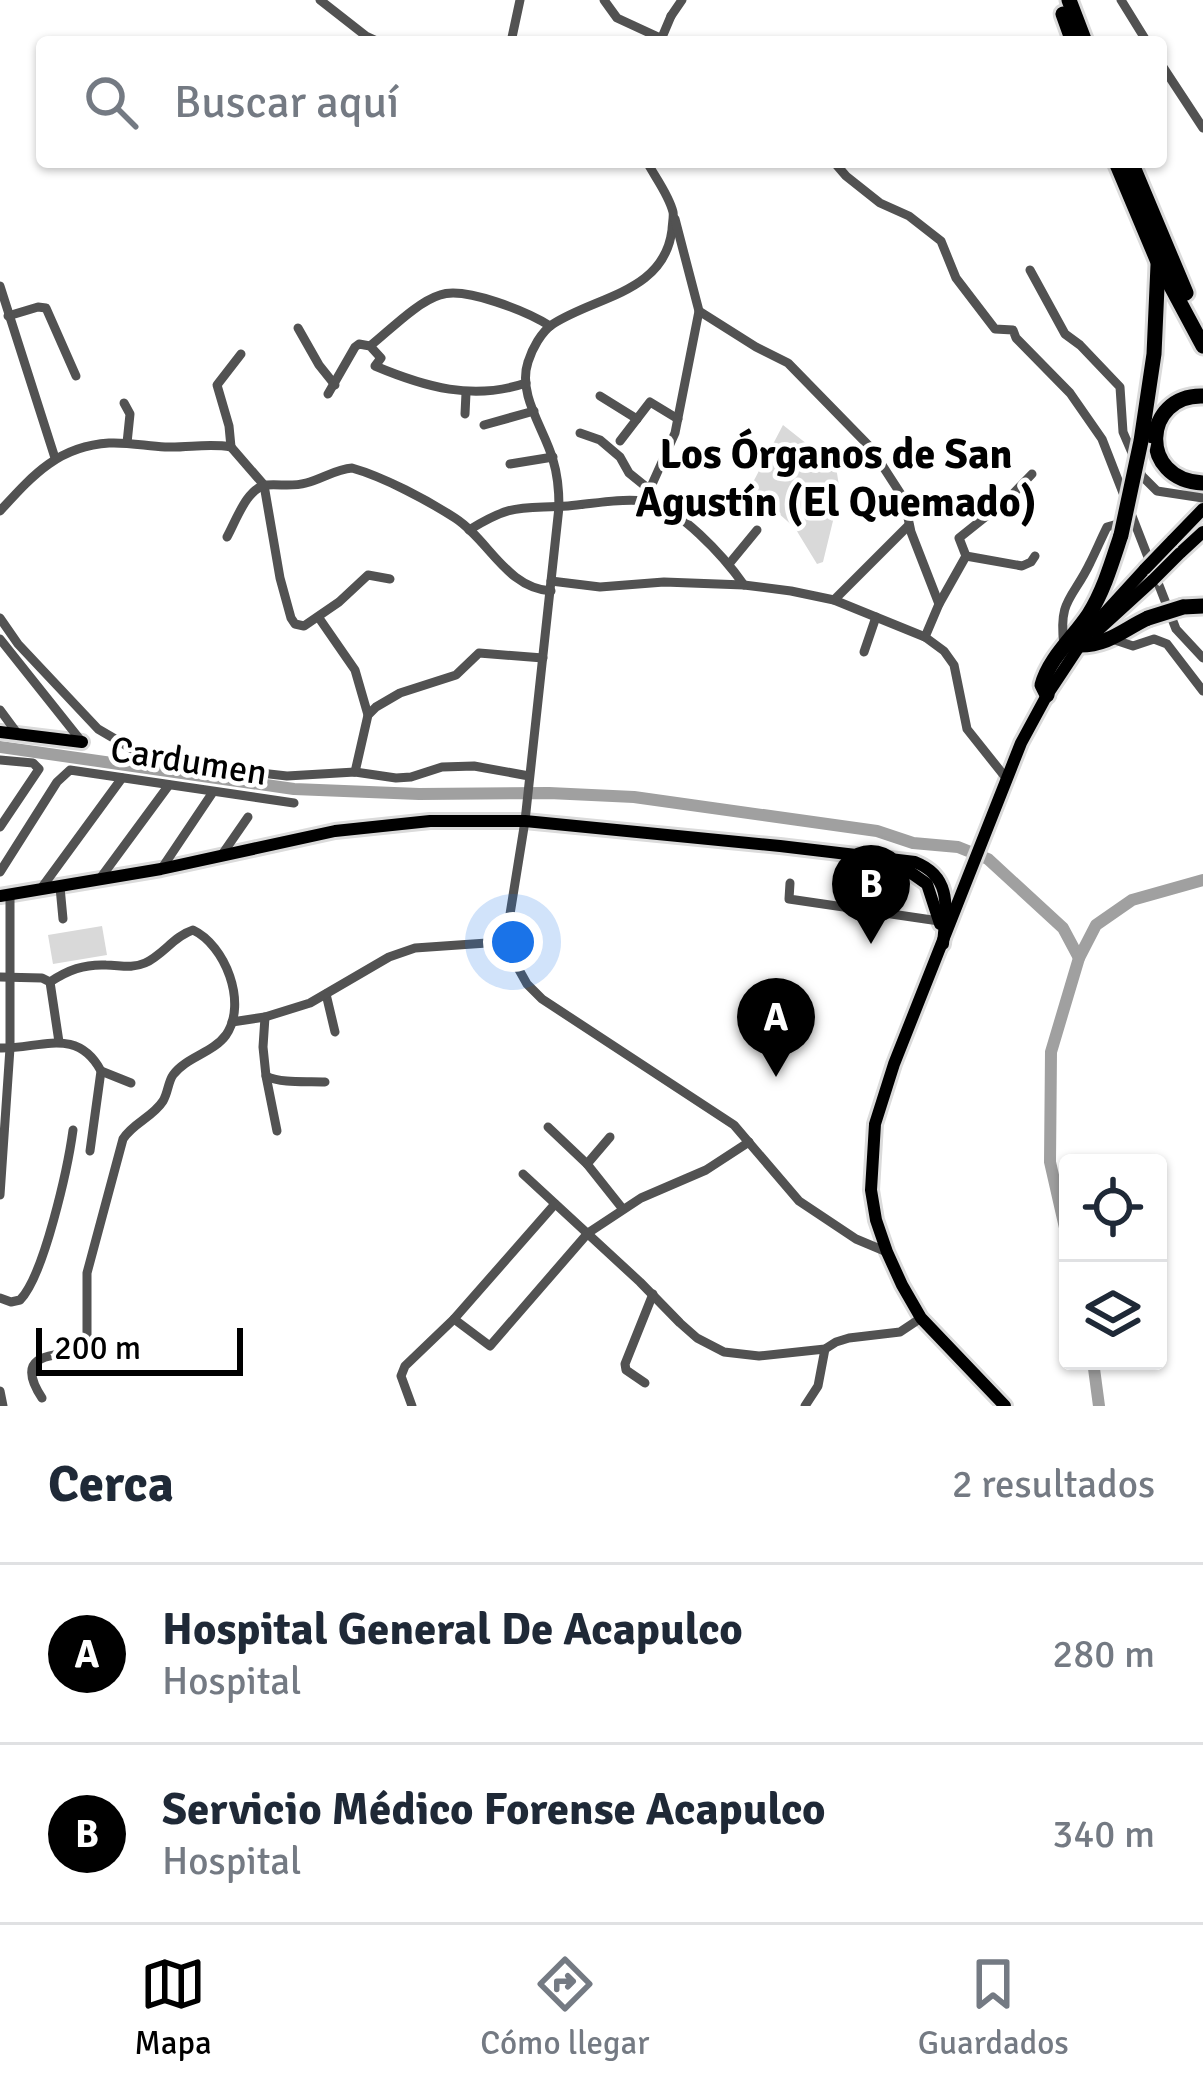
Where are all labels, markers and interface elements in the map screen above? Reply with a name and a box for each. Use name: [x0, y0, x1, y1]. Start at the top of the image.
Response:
search box: [36, 36, 1167, 168]
icon: search: [78, 69, 144, 135]
text: Buscar aquí: [174, 75, 399, 130]
district label: Los Órganos de San Agustín (El Quemado): [636, 428, 1036, 528]
street label: Cardumen: [107, 727, 270, 796]
pin: B: [832, 845, 910, 944]
your location: [483, 912, 543, 972]
pin: A: [737, 978, 815, 1077]
map controls: [1059, 1154, 1167, 1370]
button: locate: [1059, 1154, 1167, 1262]
button: layers: [1059, 1262, 1167, 1370]
scale bar: [36, 1322, 243, 1375]
text: 200 m: [54, 1328, 141, 1369]
text: Cerca: [48, 1453, 174, 1516]
text: 2 resultados: [952, 1460, 1155, 1508]
text: Hospital General De Acapulco: [162, 1602, 743, 1657]
text: A: [75, 1630, 99, 1678]
text: 280 m: [1052, 1630, 1155, 1678]
text: Hospital: [162, 1657, 302, 1705]
text: Servicio Médico Forense Acapulco: [162, 1782, 826, 1837]
text: B: [75, 1810, 99, 1858]
text: 340 m: [1052, 1810, 1155, 1858]
text: Hospital: [162, 1837, 302, 1885]
tab: Mapa: [134, 1951, 212, 2064]
tab: Cómo llegar: [480, 1951, 649, 2064]
tab: Guardados: [918, 1951, 1069, 2064]

